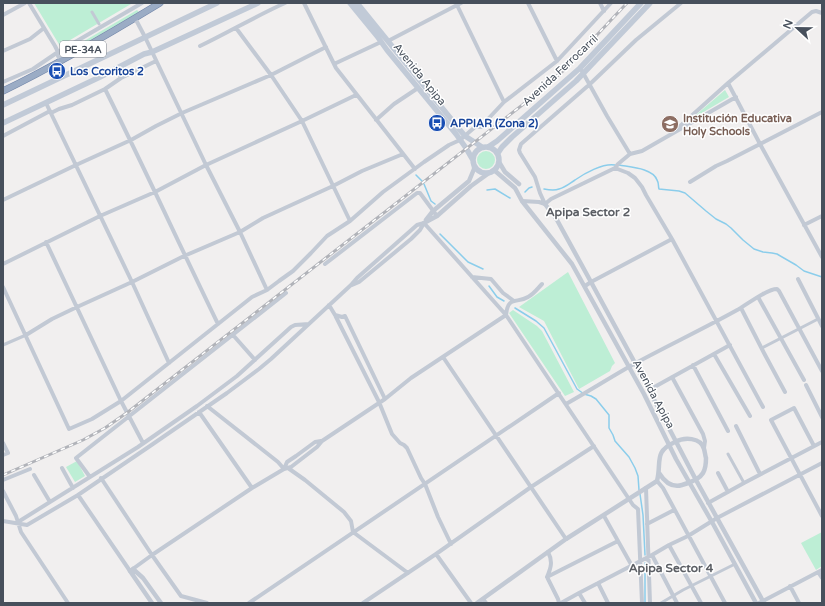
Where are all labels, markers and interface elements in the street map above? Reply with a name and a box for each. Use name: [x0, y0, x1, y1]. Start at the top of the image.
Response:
north arrow: [777, 8, 817, 48]
text: N: [781, 18, 796, 31]
street label: Avenida Ferrocarril: [520, 32, 601, 109]
road number: PE-34A: [60, 41, 106, 57]
street label: Avenida Apipa: [391, 41, 449, 108]
bus stop icon: Los Ccoritos 2: [47, 61, 67, 81]
place label: Los Ccoritos 2: [70, 65, 144, 78]
place label: Institución Educativa Holy Schools: [683, 112, 792, 139]
bus stop icon: APPIAR (Zona 2): [427, 113, 447, 133]
school or university icon: Institución Educativa Holy Schools: [660, 114, 680, 134]
place label: APPIAR (Zona 2): [450, 117, 539, 130]
district label: Apipa Sector 2: [546, 205, 630, 220]
street label: Avenida Apipa: [630, 358, 677, 431]
district label: Apipa Sector 4: [629, 561, 714, 576]

